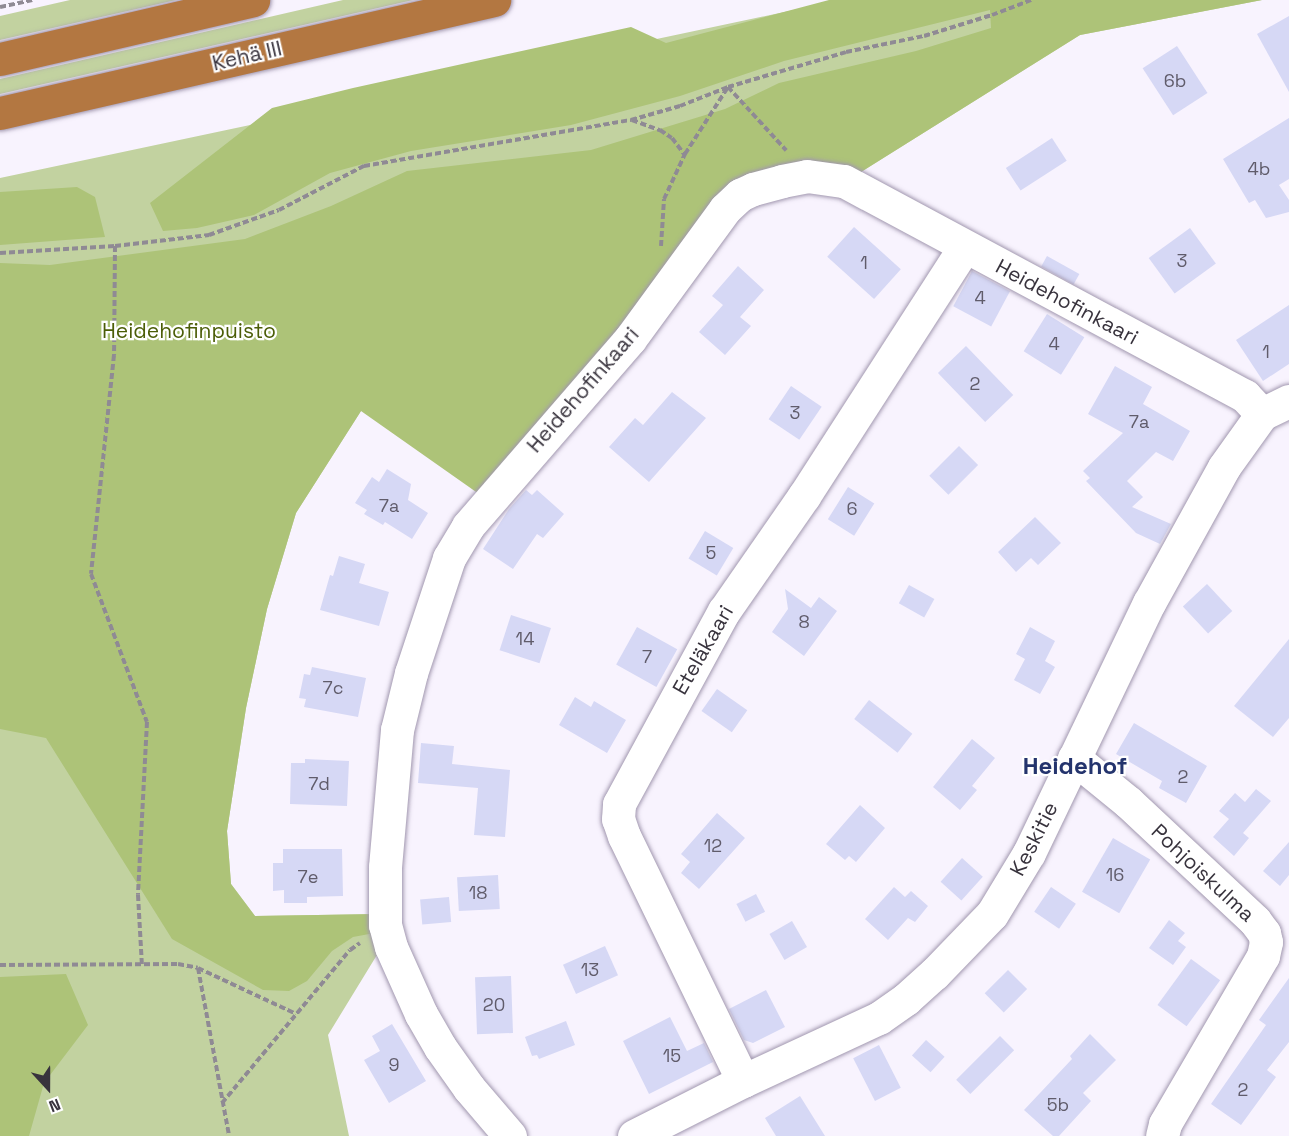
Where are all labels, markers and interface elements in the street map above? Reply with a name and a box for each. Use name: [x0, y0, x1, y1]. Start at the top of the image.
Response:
street label: Kehä III: [210, 36, 284, 76]
house number: 6b: [1164, 70, 1186, 92]
house number: 4b: [1248, 158, 1270, 180]
house number: 3: [1177, 250, 1187, 272]
house number: 1: [860, 252, 868, 274]
street label: Heidehofinkaari: [991, 254, 1143, 350]
house number: 4: [974, 287, 986, 309]
park label: Heidehofinpuisto: [102, 318, 276, 344]
street label: Heidehofinkaari: [522, 322, 644, 458]
house number: 4: [1048, 333, 1060, 355]
house number: 1: [1262, 341, 1270, 363]
house number: 2: [970, 373, 980, 395]
house number: 3: [790, 402, 800, 424]
house number: 7a: [1129, 411, 1149, 433]
house number: 7a: [379, 495, 399, 517]
house number: 6: [846, 498, 858, 520]
house number: 5: [706, 542, 716, 564]
street label: Eteläkaari: [667, 601, 739, 699]
house number: 8: [798, 611, 810, 633]
house number: 14: [516, 628, 534, 650]
house number: 7: [642, 646, 652, 668]
house number: 7c: [323, 677, 343, 699]
district label: Heidehof: [1023, 752, 1127, 780]
house number: 2: [1178, 766, 1188, 788]
house number: 7d: [308, 773, 330, 795]
street label: Keskitie: [1005, 798, 1063, 880]
street label: Pohjoiskulma: [1146, 819, 1260, 927]
house number: 12: [704, 835, 722, 857]
house number: 16: [1106, 864, 1124, 886]
house number: 7e: [298, 866, 318, 888]
house number: 18: [469, 882, 487, 904]
house number: 13: [581, 959, 599, 981]
house number: 20: [483, 994, 505, 1016]
house number: 15: [663, 1045, 681, 1067]
house number: 9: [388, 1054, 400, 1076]
north arrow: [18, 1058, 78, 1118]
house number: 2: [1238, 1079, 1248, 1101]
text: N: [46, 1094, 63, 1117]
house number: 5b: [1047, 1094, 1069, 1116]

